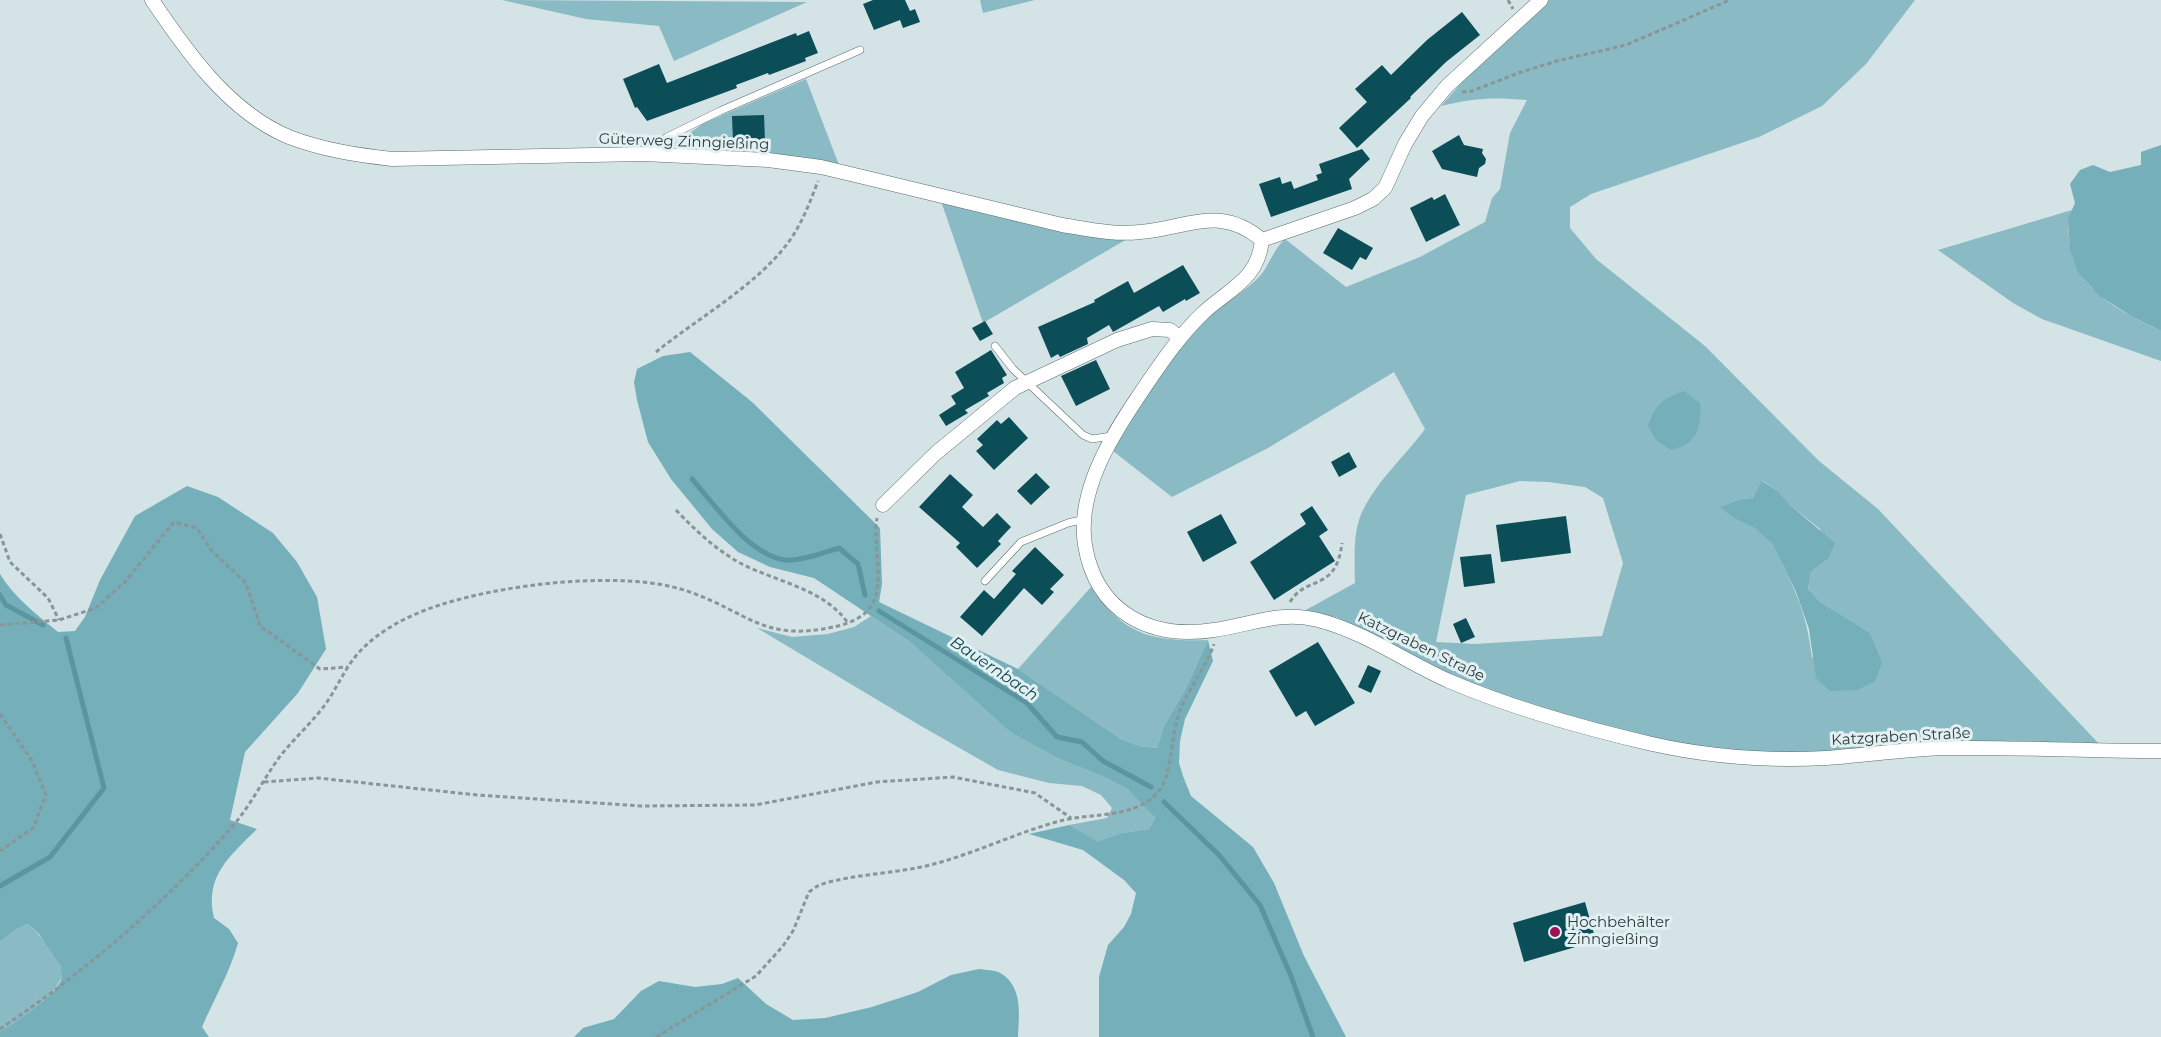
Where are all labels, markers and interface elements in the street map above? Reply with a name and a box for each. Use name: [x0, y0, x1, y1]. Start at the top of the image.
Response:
street label: Güterweg Zinngießing: [598, 130, 770, 154]
street label: Katzgraben Straße: [1354, 608, 1488, 686]
water label: Bauernbach: [946, 633, 1042, 705]
street label: Katzgraben Straße: [1831, 724, 1971, 750]
place label: Hochbehälter Zinngießing: [1567, 914, 1670, 949]
marker: Hochbehälter Zinngießing: [1548, 925, 1562, 939]

